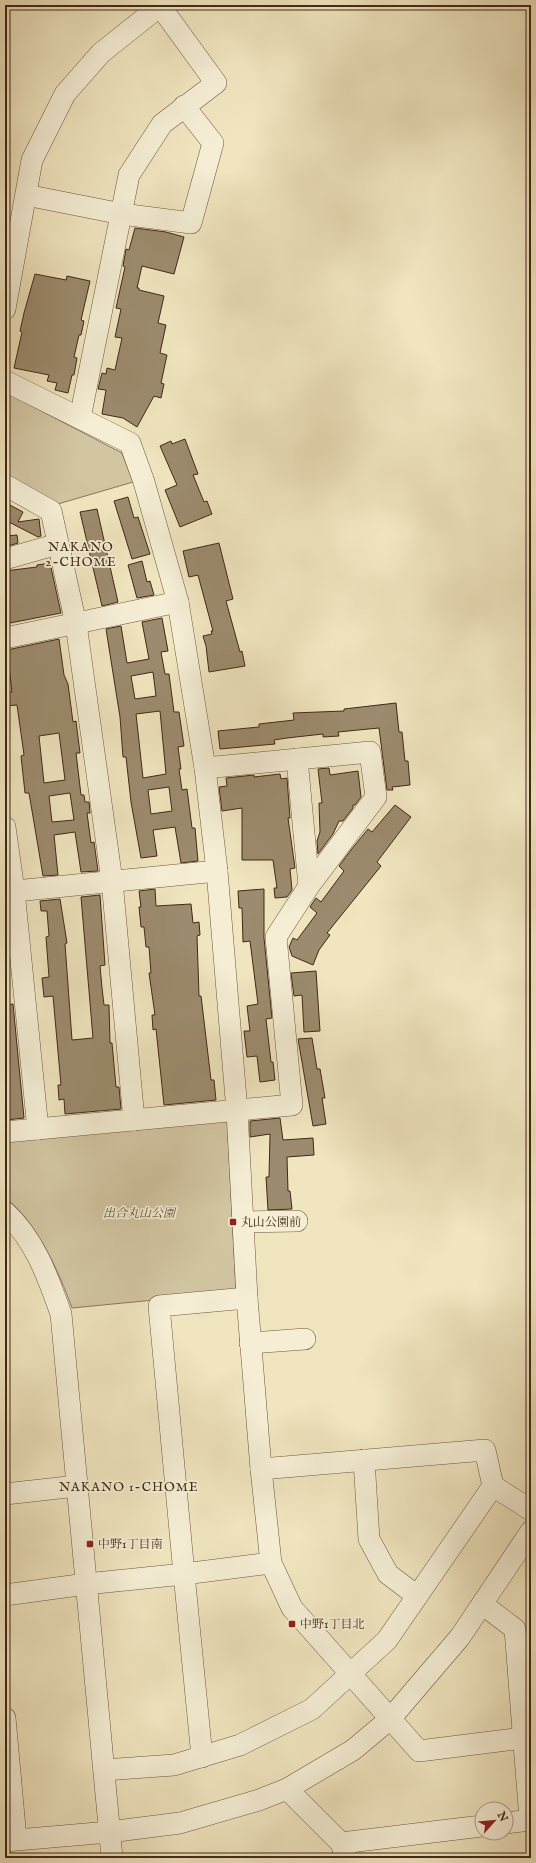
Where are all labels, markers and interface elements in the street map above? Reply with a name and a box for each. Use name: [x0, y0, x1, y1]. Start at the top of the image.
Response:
district label: NAKANO 2-CHOME: [45, 539, 117, 571]
park label: 出合丸山公園: [103, 1206, 177, 1221]
place label: 丸山公園前: [241, 1215, 301, 1230]
marker: 丸山公園前: [228, 1217, 238, 1227]
district label: NAKANO 1-CHOME: [59, 1479, 199, 1496]
place label: 中野1丁目南: [98, 1537, 162, 1552]
marker: 中野1丁目南: [85, 1539, 95, 1549]
place label: 中野1丁目北: [300, 1617, 364, 1632]
marker: 中野1丁目北: [287, 1619, 297, 1629]
north arrow: [474, 1801, 514, 1841]
text: N: [493, 1809, 511, 1825]

